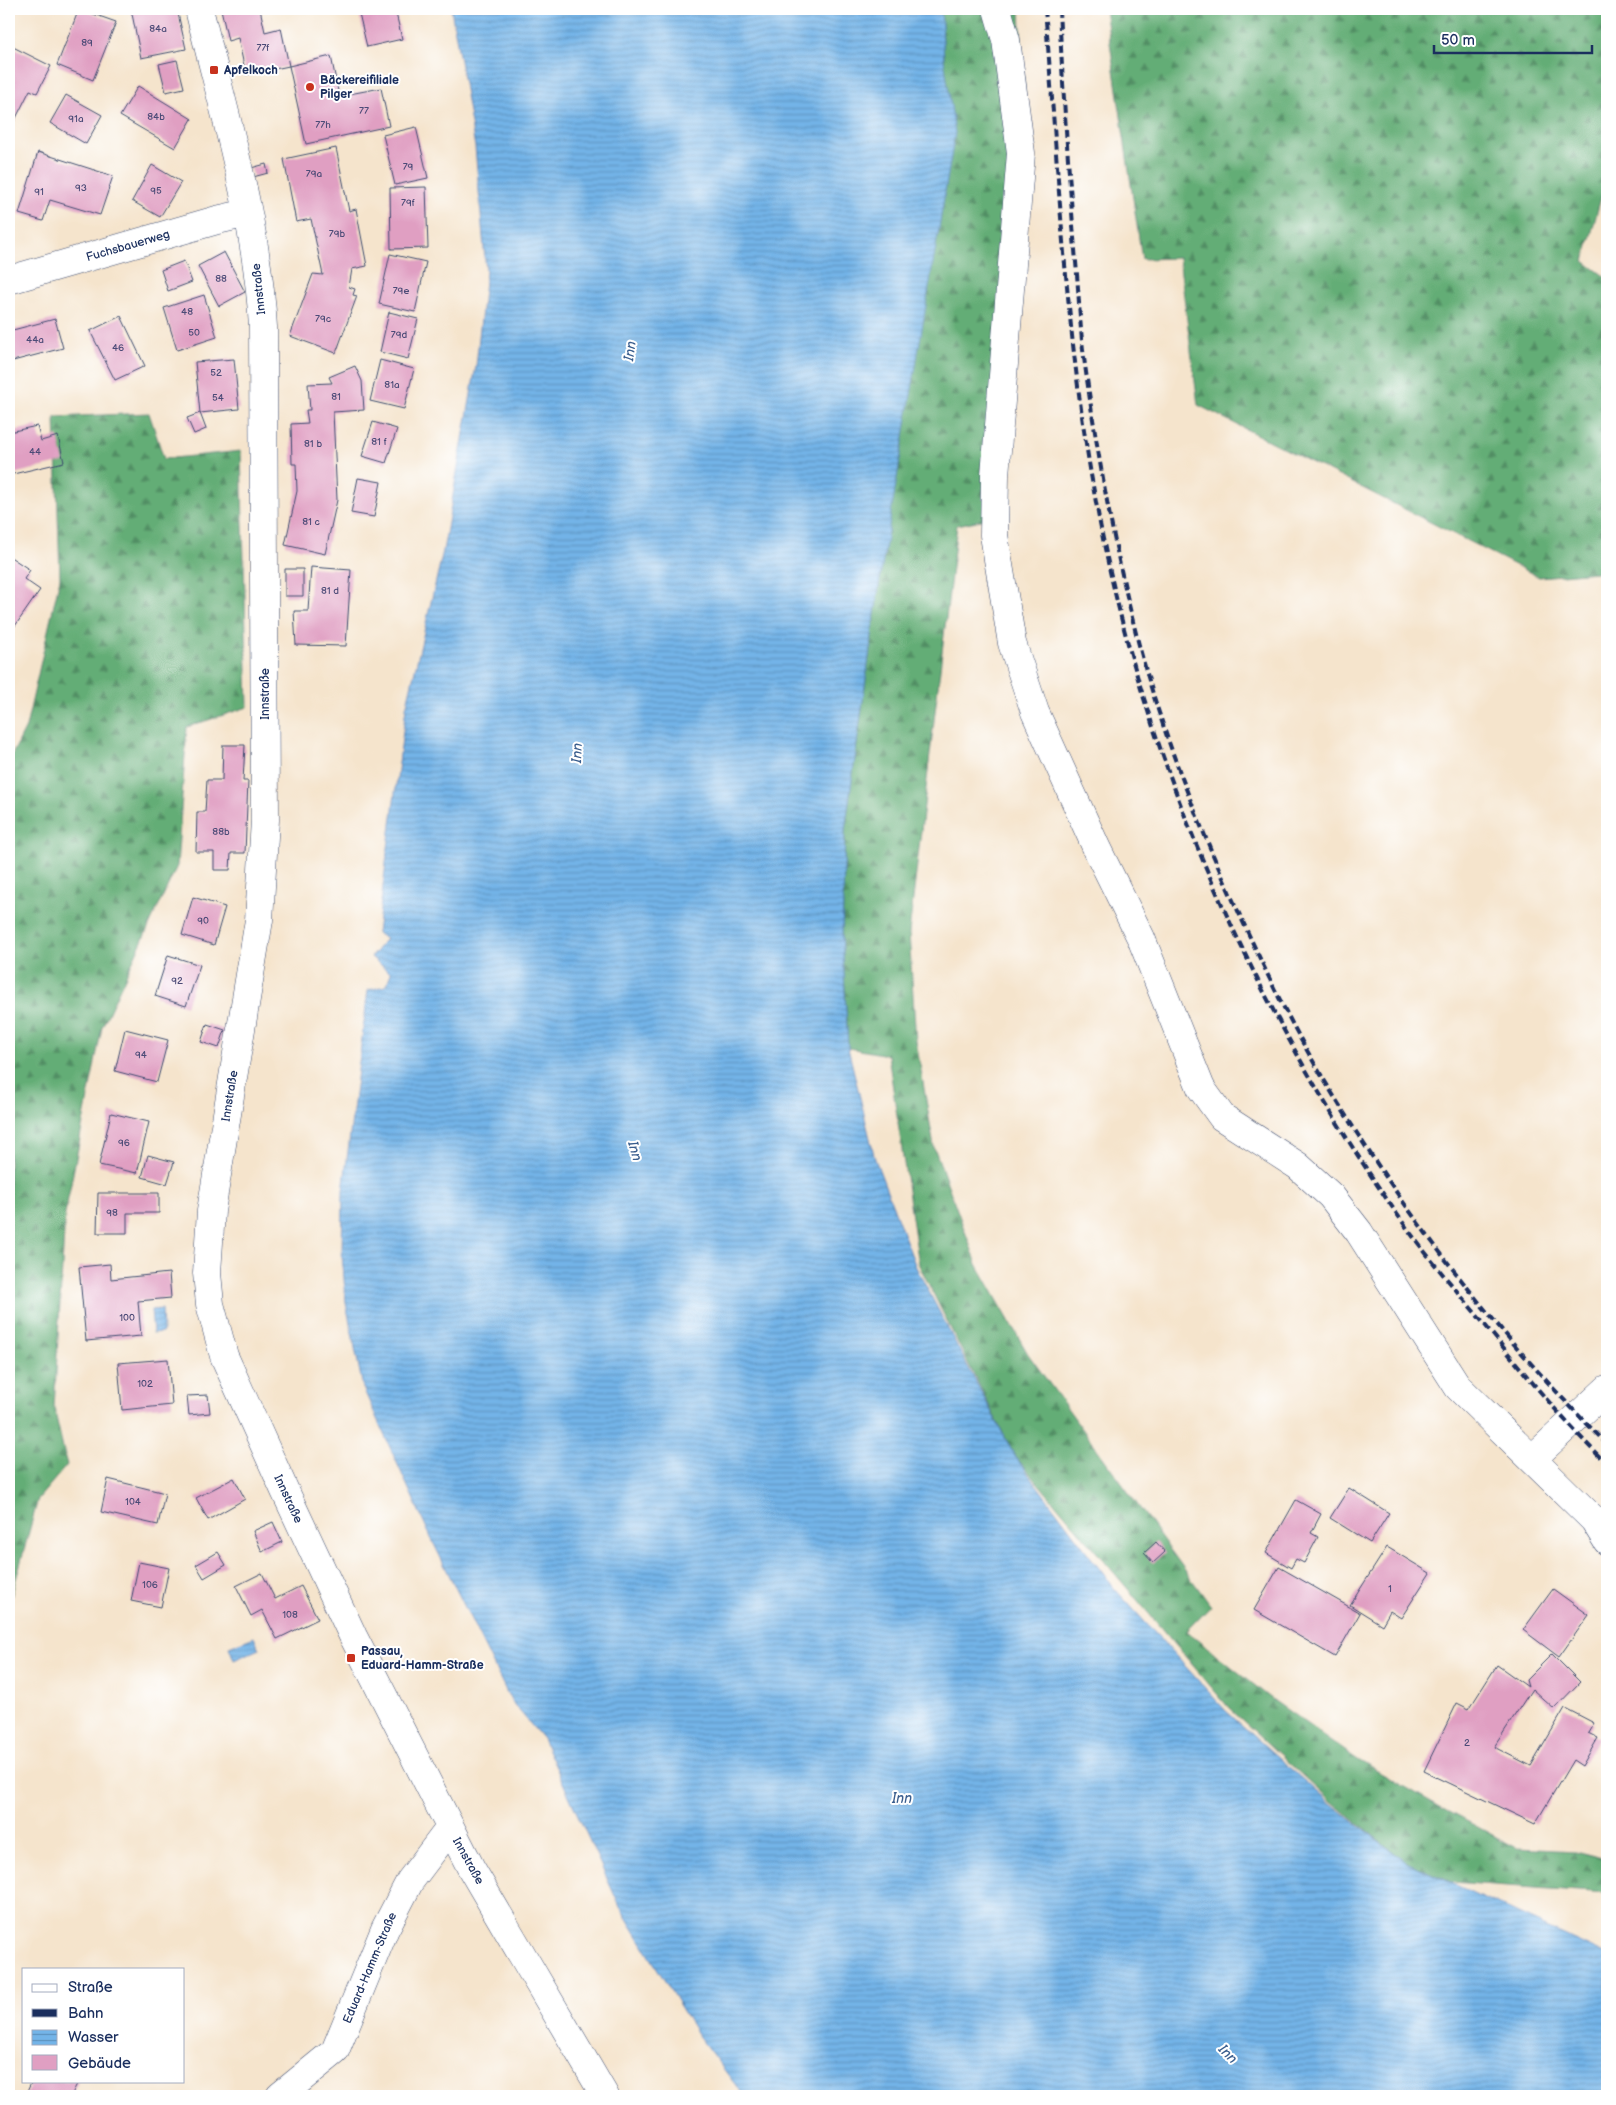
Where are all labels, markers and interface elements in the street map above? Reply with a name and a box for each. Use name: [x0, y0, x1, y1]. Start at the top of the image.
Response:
scale bar: [1434, 22, 1591, 54]
house number: 84a: [149, 23, 167, 35]
text: 50 m: [1441, 31, 1475, 50]
house number: 89: [81, 37, 93, 49]
house number: 77f: [257, 42, 269, 54]
place label: Apfelkoch: [223, 63, 278, 78]
marker: Apfelkoch: [208, 64, 220, 76]
place label: Bäckereifiliale Pilger: [320, 73, 399, 102]
marker: Bäckereifiliale Pilger: [304, 81, 316, 93]
house number: 77: [359, 105, 369, 117]
house number: 84b: [147, 111, 165, 123]
house number: 91a: [68, 113, 84, 125]
house number: 77h: [315, 119, 331, 131]
house number: 79: [403, 161, 414, 173]
house number: 79a: [306, 168, 323, 180]
house number: 93: [75, 182, 87, 194]
house number: 95: [150, 185, 162, 197]
house number: 91: [34, 186, 44, 198]
house number: 79f: [401, 197, 415, 209]
street label: Fuchsbauerweg: [84, 227, 172, 265]
house number: 79b: [329, 228, 346, 240]
street label: Innstraße: [249, 263, 269, 315]
house number: 88: [215, 273, 227, 285]
house number: 79e: [393, 285, 409, 297]
house number: 48: [181, 306, 193, 318]
house number: 79c: [315, 313, 331, 325]
house number: 50: [188, 327, 200, 339]
house number: 79d: [391, 329, 407, 341]
house number: 44a: [26, 334, 44, 346]
water label: Inn: [620, 340, 640, 363]
house number: 46: [112, 342, 124, 354]
house number: 52: [210, 367, 222, 379]
house number: 81a: [384, 379, 400, 391]
house number: 81: [331, 391, 341, 403]
house number: 54: [212, 392, 224, 404]
house number: 81 f: [371, 436, 387, 448]
house number: 81 b: [304, 438, 322, 450]
house number: 44: [29, 446, 41, 458]
house number: 81 c: [302, 516, 320, 528]
house number: 81 d: [321, 585, 339, 597]
street label: Innstraße: [258, 668, 273, 720]
water label: Inn: [568, 742, 586, 764]
house number: 88b: [212, 826, 230, 838]
house number: 90: [197, 915, 209, 927]
house number: 92: [171, 975, 183, 987]
house number: 94: [135, 1049, 147, 1061]
street label: Innstraße: [219, 1069, 241, 1123]
house number: 96: [118, 1137, 130, 1149]
water label: Inn: [624, 1138, 646, 1163]
house number: 98: [106, 1207, 118, 1219]
house number: 100: [119, 1312, 135, 1324]
house number: 102: [137, 1378, 153, 1390]
street label: Innstraße: [270, 1472, 306, 1526]
house number: 104: [125, 1496, 141, 1508]
house number: 106: [142, 1579, 158, 1591]
house number: 1: [1388, 1583, 1392, 1595]
house number: 108: [282, 1609, 298, 1621]
place label: Passau, Eduard-Hamm-Straße: [361, 1644, 484, 1673]
marker: Passau, Eduard-Hamm-Straße: [345, 1652, 357, 1664]
house number: 2: [1464, 1737, 1470, 1749]
water label: Inn: [891, 1790, 912, 1807]
street label: Innstraße: [449, 1835, 487, 1887]
street label: Eduard-Hamm-Straße: [340, 1910, 400, 2026]
legend: [22, 1968, 185, 2082]
text: Straße: [68, 1978, 113, 1997]
text: Bahn: [68, 2004, 104, 2023]
text: Wasser: [68, 2028, 119, 2047]
water label: Inn: [1214, 2040, 1241, 2067]
text: Gebäude: [68, 2054, 131, 2073]

